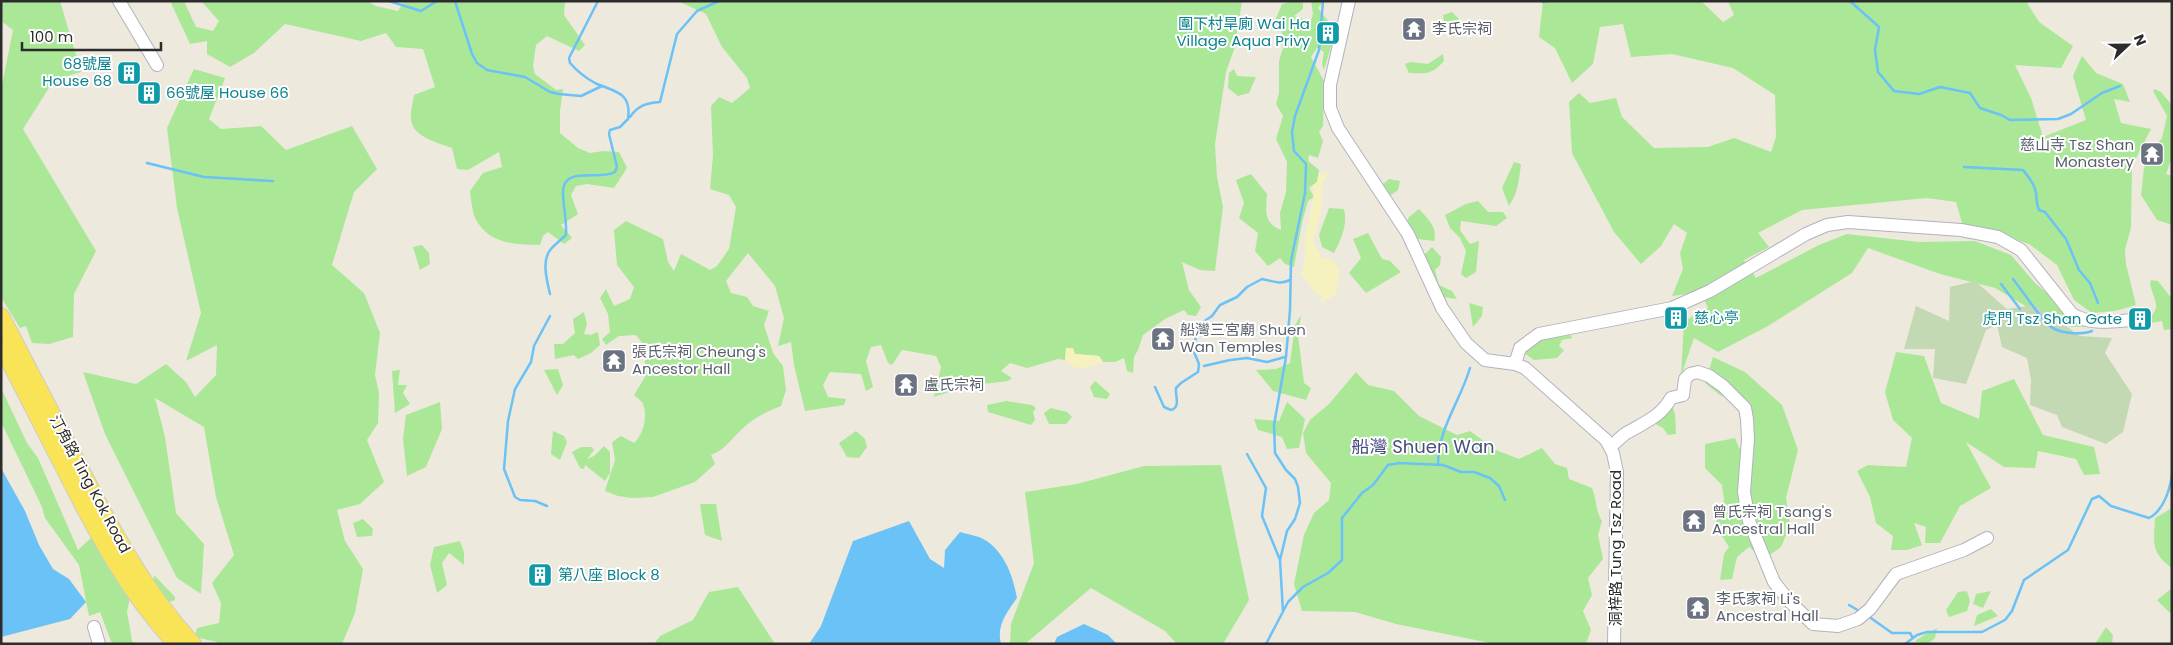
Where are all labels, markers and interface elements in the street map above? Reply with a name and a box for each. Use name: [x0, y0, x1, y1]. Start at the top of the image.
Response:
place label: 圍下村旱廁 Wai Ha Village Aqua Privy: [1176, 13, 1311, 51]
temple icon: 李氏宗祠: [1401, 16, 1427, 42]
place label: 李氏宗祠: [1432, 18, 1492, 39]
scale bar: [22, 20, 161, 52]
building icon: 圍下村旱廁 Wai Ha Village Aqua Privy: [1315, 20, 1341, 46]
north arrow: [2103, 20, 2153, 70]
text: 100 m: [30, 26, 73, 47]
text: N: [2129, 32, 2151, 49]
place label: 68號屋 House 68: [42, 53, 112, 91]
building icon: 68號屋 House 68: [116, 60, 142, 86]
building icon: 66號屋 House 66: [136, 80, 162, 106]
place label: 66號屋 House 66: [166, 82, 289, 103]
place label: 慈山寺 Tsz Shan Monastery: [2020, 134, 2135, 172]
temple icon: 慈山寺 Tsz Shan Monastery: [2139, 141, 2165, 167]
building icon: 慈心亭: [1663, 305, 1689, 331]
building icon: 虎門 Tsz Shan Gate: [2127, 306, 2153, 332]
place label: 慈心亭: [1694, 307, 1739, 328]
place label: 虎門 Tsz Shan Gate: [1982, 308, 2122, 329]
place label: 船灣三宮廟 Shuen Wan Temples: [1180, 319, 1306, 357]
temple icon: 船灣三宮廟 Shuen Wan Temples: [1150, 326, 1176, 352]
place label: 張氏宗祠 Cheung's Ancestor Hall: [632, 341, 766, 379]
temple icon: 張氏宗祠 Cheung's Ancestor Hall: [601, 348, 627, 374]
temple icon: 盧氏宗祠: [893, 372, 919, 398]
place label: 盧氏宗祠: [924, 374, 984, 395]
street label: 汀角路 Ting Kok Road: [45, 411, 136, 557]
district label: 船灣 Shuen Wan: [1351, 434, 1495, 459]
street label: 洞梓路 Tung Tsz Road: [1605, 470, 1626, 626]
place label: 曾氏宗祠 Tsang's Ancestral Hall: [1712, 501, 1832, 539]
temple icon: 曾氏宗祠 Tsang's Ancestral Hall: [1681, 508, 1707, 534]
building icon: 第八座 Block 8: [527, 562, 553, 588]
place label: 第八座 Block 8: [558, 564, 660, 585]
place label: 李氏家祠 Li's Ancestral Hall: [1716, 588, 1819, 626]
temple icon: 李氏家祠 Li's Ancestral Hall: [1685, 595, 1711, 621]

